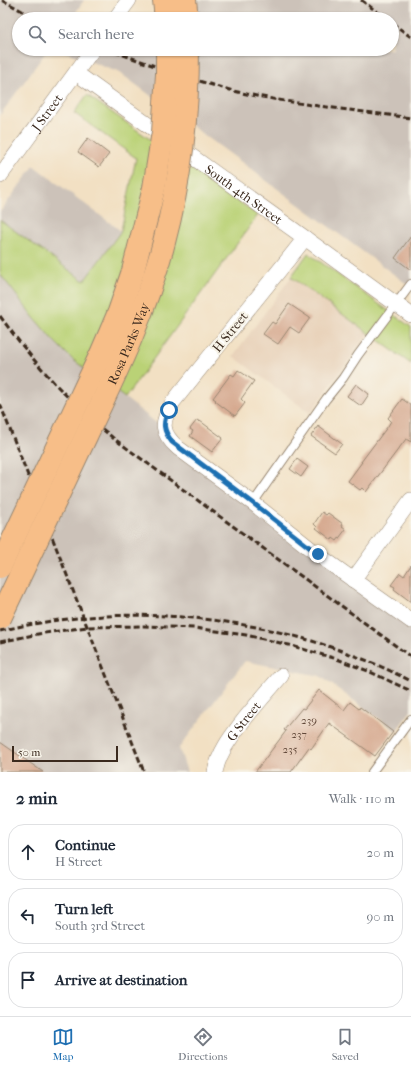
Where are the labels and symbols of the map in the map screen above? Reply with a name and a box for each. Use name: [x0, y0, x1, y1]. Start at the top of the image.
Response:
street label: J Street: [28, 91, 65, 134]
street label: South 4th Street: [202, 161, 286, 227]
street label: Rosa Parks Way: [104, 299, 152, 387]
street label: H Street: [209, 309, 251, 355]
route start: [160, 401, 178, 419]
route end: [309, 545, 327, 563]
street label: G Street: [223, 698, 264, 744]
house number: 239: [301, 714, 317, 727]
house number: 237: [291, 728, 307, 741]
house number: 235: [283, 743, 298, 756]
scale bar: [12, 744, 118, 763]

